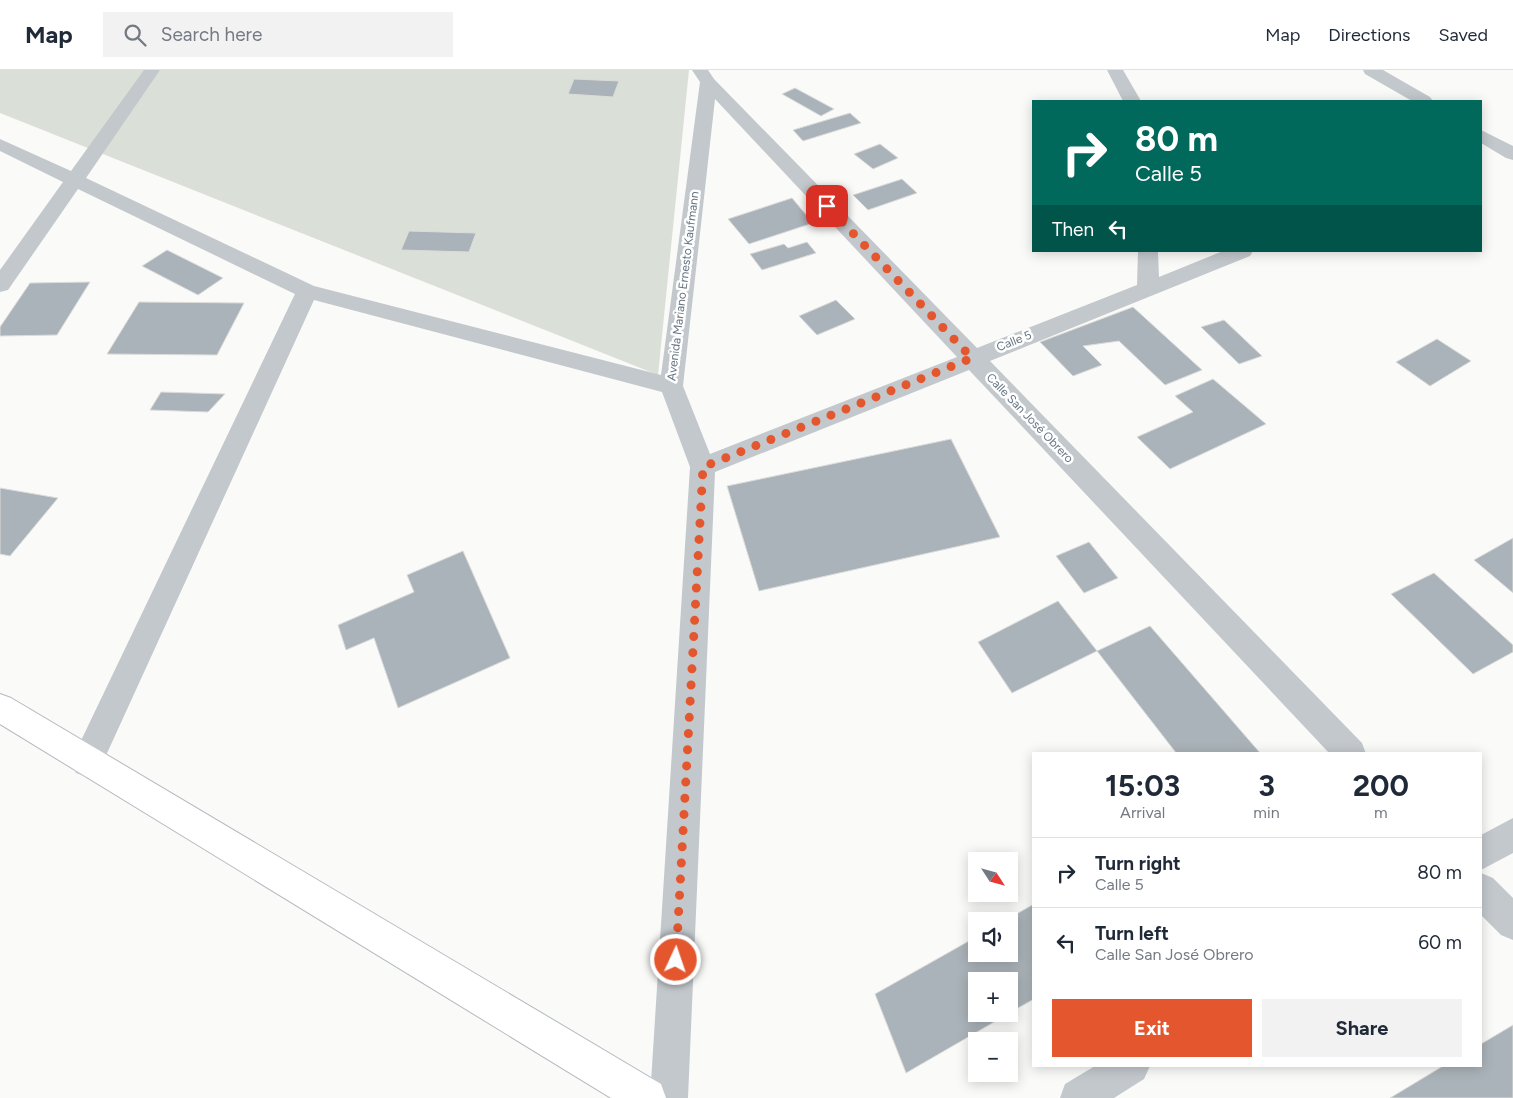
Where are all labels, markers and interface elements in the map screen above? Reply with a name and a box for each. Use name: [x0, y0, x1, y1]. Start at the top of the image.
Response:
search box: [103, 12, 453, 57]
text: Map: [25, 20, 73, 49]
icon: search: [121, 21, 149, 49]
text: Search here: [161, 23, 262, 46]
text: Map: [1265, 24, 1300, 46]
text: Directions: [1328, 24, 1410, 46]
text: Saved: [1438, 24, 1488, 46]
text: 80 m: [1135, 118, 1218, 160]
icon: right: [1052, 120, 1117, 185]
text: Calle 5: [1135, 160, 1202, 187]
pin: [806, 185, 848, 227]
street label: Avenida Mariano Ernesto Kaufmann: [664, 190, 702, 382]
icon: arrive: [813, 192, 841, 220]
icon: left: [1104, 215, 1132, 243]
text: Then: [1052, 218, 1094, 241]
street label: Calle 5: [994, 328, 1034, 354]
street label: Calle San José Obrero: [984, 370, 1076, 466]
text: 15:03: [1105, 767, 1180, 804]
text: 3: [1258, 767, 1275, 804]
text: 200: [1353, 767, 1409, 804]
text: Arrival: [1120, 803, 1165, 822]
text: min: [1253, 803, 1280, 822]
text: m: [1374, 803, 1388, 822]
north arrow: [968, 852, 1018, 902]
map controls: [968, 852, 1018, 1082]
text: Turn right: [1095, 852, 1181, 875]
icon: right: [1052, 859, 1080, 887]
text: 80 m: [1417, 861, 1462, 884]
text: Calle 5: [1095, 875, 1144, 894]
button: sound: [968, 912, 1018, 962]
text: Turn left: [1095, 922, 1169, 945]
icon: left: [1052, 929, 1080, 957]
text: 60 m: [1418, 931, 1462, 954]
position arrow: [649, 933, 701, 985]
text: Calle San José Obrero: [1095, 945, 1254, 964]
button: +: [968, 972, 1018, 1022]
button: Exit: [1052, 999, 1252, 1057]
button: Share: [1262, 999, 1462, 1057]
button: −: [968, 1032, 1018, 1082]

